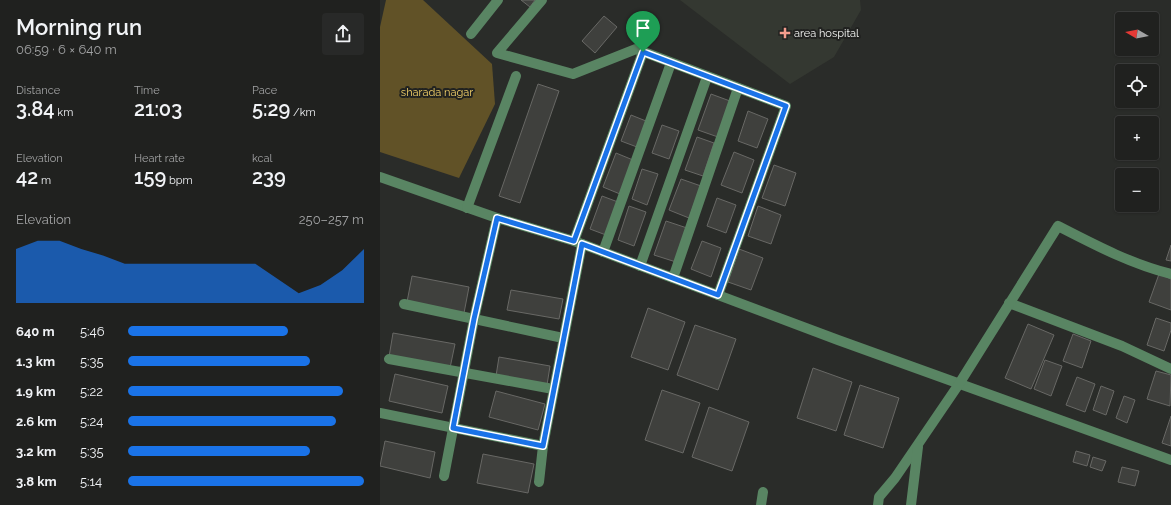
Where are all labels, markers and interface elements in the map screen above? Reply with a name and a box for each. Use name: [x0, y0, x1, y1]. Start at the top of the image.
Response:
pin: [626, 11, 660, 52]
north arrow: [1115, 12, 1159, 56]
map controls: [1115, 12, 1159, 212]
button: share: [322, 13, 364, 55]
text: Morning run: [16, 14, 142, 40]
icon: arrive: [632, 17, 654, 39]
marker: area hospital: [779, 27, 791, 39]
place label: area hospital: [794, 27, 859, 40]
text: 06:59 · 6 × 640 m: [16, 42, 117, 57]
button: locate: [1115, 64, 1159, 108]
text: Distance: [16, 84, 60, 97]
text: Time: [134, 84, 160, 97]
text: Pace: [252, 84, 277, 97]
park label: sharada nagar: [401, 86, 473, 99]
text: 3.84: [16, 97, 55, 121]
text: 21:03: [134, 97, 182, 121]
text: 5:29: [252, 97, 290, 121]
text: km: [55, 106, 73, 119]
text: /km: [290, 106, 316, 119]
button: +: [1115, 116, 1159, 160]
text: Elevation: [16, 152, 63, 165]
text: Heart rate: [134, 152, 185, 165]
text: kcal: [252, 152, 273, 165]
text: 42: [16, 165, 38, 189]
text: 159: [134, 165, 166, 189]
text: 239: [252, 165, 286, 189]
button: −: [1115, 168, 1159, 212]
text: m: [38, 174, 51, 187]
text: bpm: [166, 174, 193, 187]
text: Elevation: [16, 212, 71, 227]
text: 250–257 m: [299, 212, 364, 227]
text: 640 m: [16, 324, 55, 339]
text: 5:46: [80, 324, 104, 339]
text: 1.3 km: [16, 354, 55, 369]
text: 5:35: [80, 354, 104, 369]
text: 1.9 km: [16, 384, 55, 399]
text: 5:22: [80, 384, 103, 399]
text: 2.6 km: [16, 414, 57, 429]
text: 5:24: [80, 414, 103, 429]
text: 3.2 km: [16, 444, 56, 459]
text: 5:35: [80, 444, 104, 459]
text: 3.8 km: [16, 474, 57, 489]
text: 5:14: [80, 474, 102, 489]

